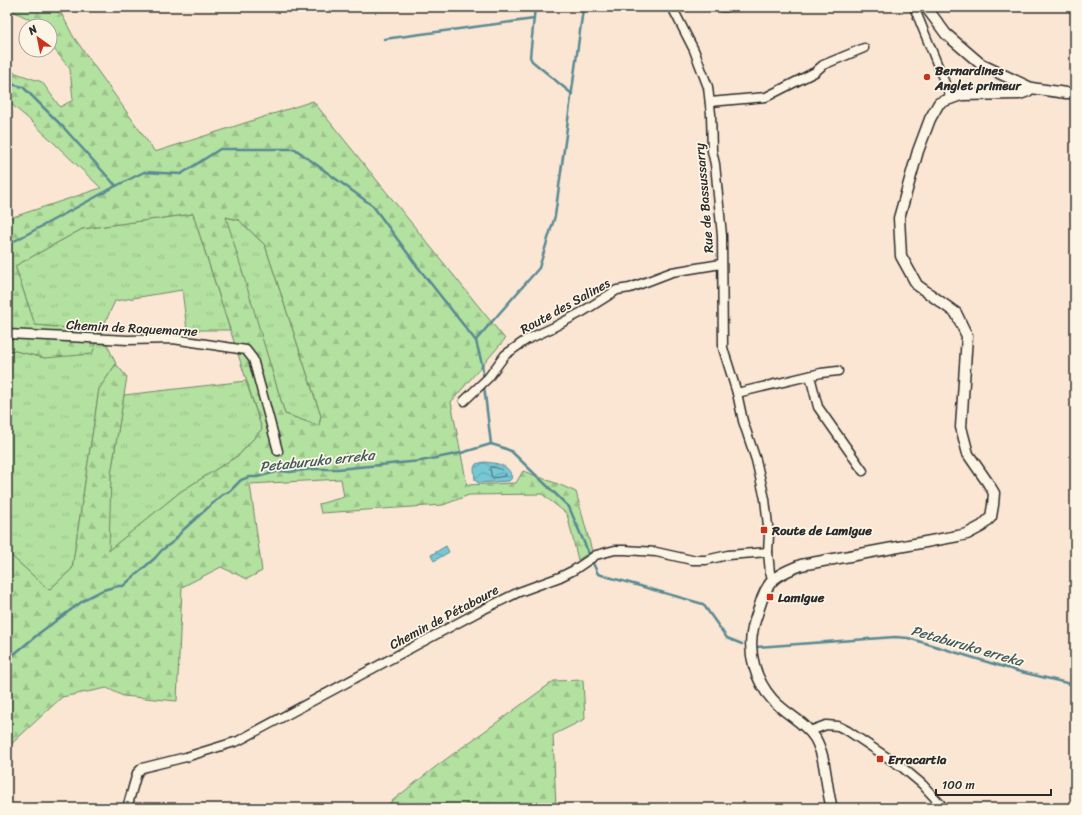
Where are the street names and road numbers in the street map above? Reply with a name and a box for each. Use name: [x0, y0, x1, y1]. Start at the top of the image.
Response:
street label: Rue de Bassussarry: [688, 142, 720, 254]
street label: Route des Salines: [516, 271, 615, 340]
street label: Chemin de Roquemarne: [66, 313, 199, 343]
street label: Chemin de Pétaboure: [385, 578, 503, 656]

